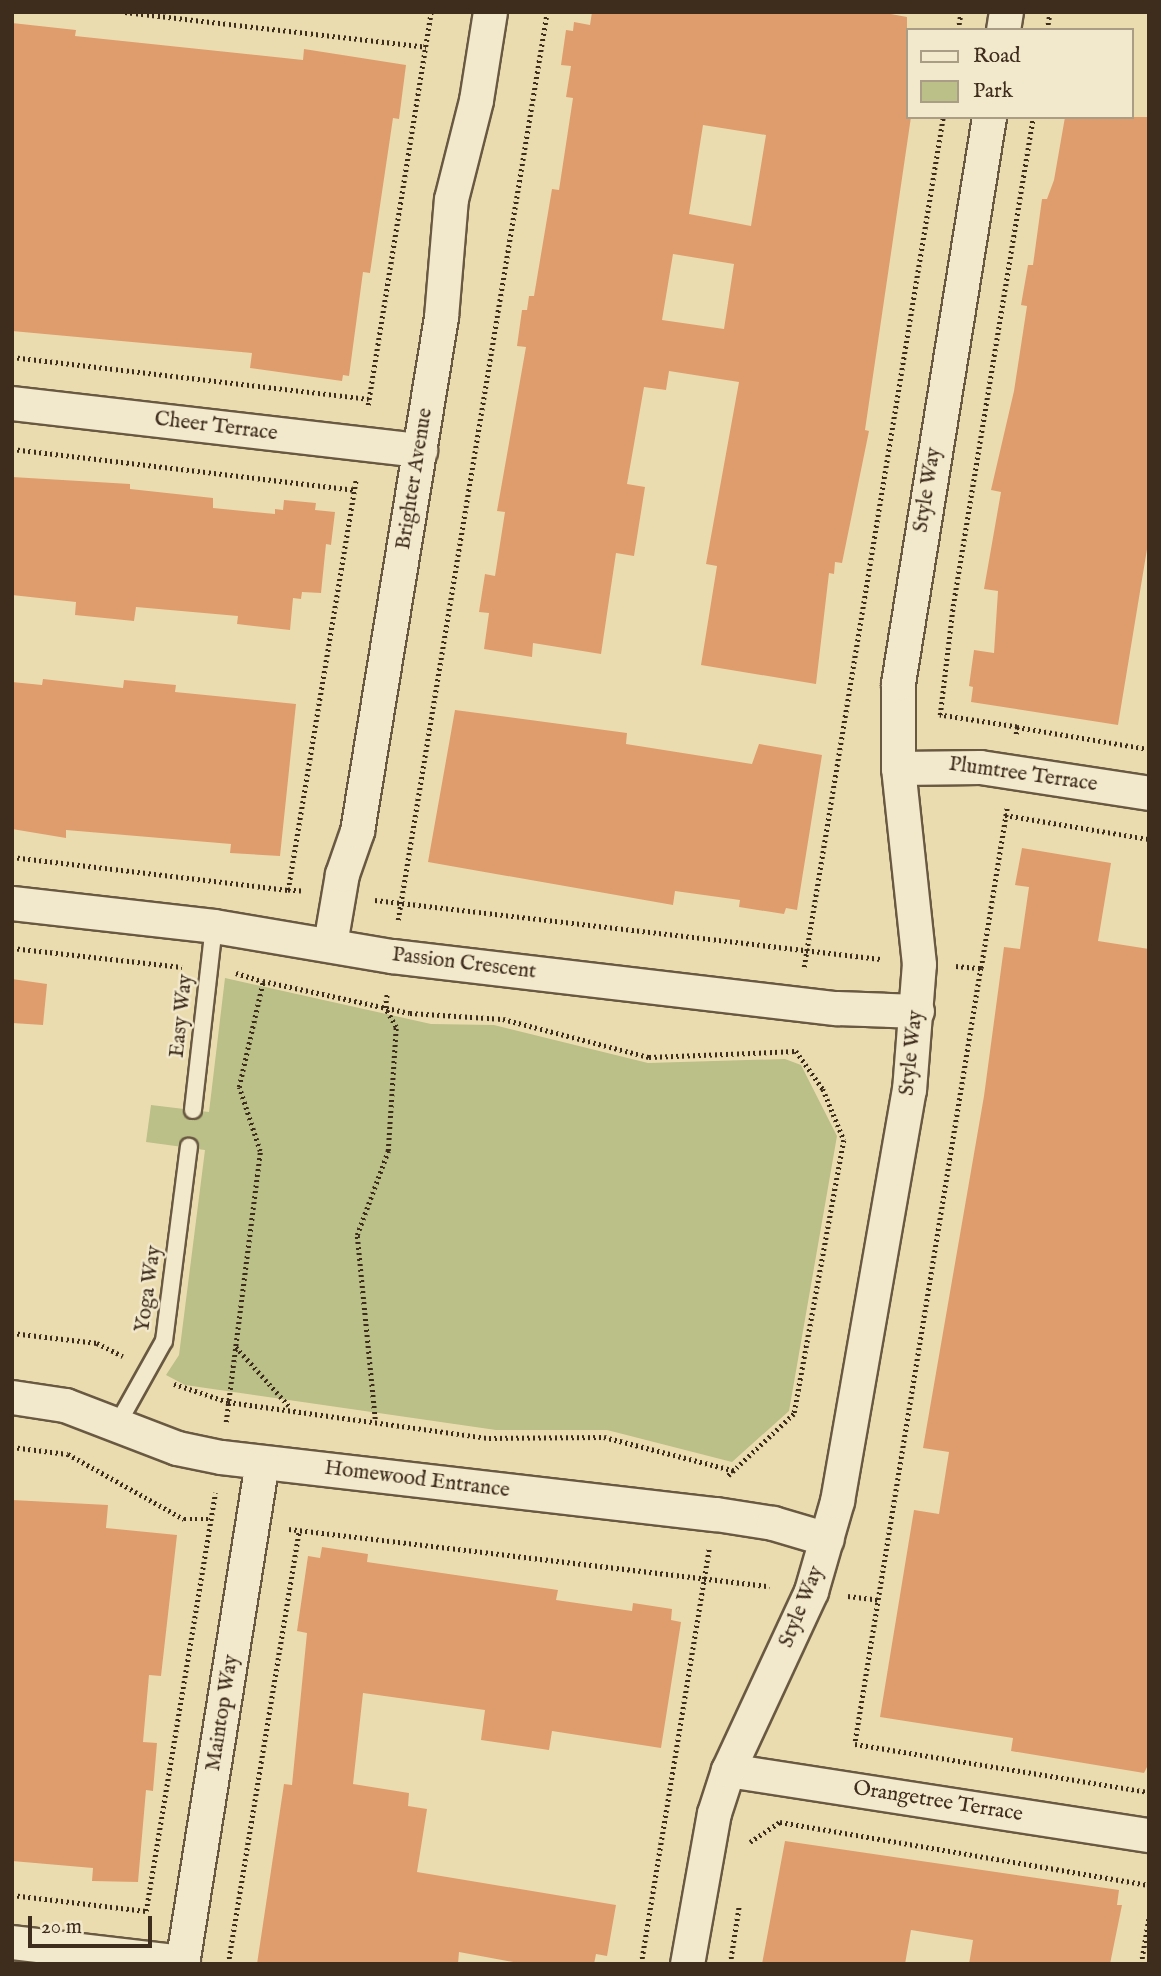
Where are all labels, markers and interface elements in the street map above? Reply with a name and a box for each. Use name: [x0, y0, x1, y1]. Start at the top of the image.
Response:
legend: [906, 28, 1133, 119]
text: Road: [973, 43, 1020, 70]
text: Park: [973, 78, 1013, 105]
street label: Brighter Avenue: [391, 406, 439, 552]
street label: Cheer Terrace: [153, 407, 279, 447]
street label: Style Way: [909, 446, 947, 534]
street label: Plumtree Terrace: [947, 752, 1099, 798]
street label: Passion Crescent: [390, 943, 538, 985]
street label: Easy Way: [165, 973, 199, 1059]
street label: Style Way: [895, 1009, 929, 1097]
street label: Yoga Way: [130, 1244, 168, 1334]
street label: Homewood Entrance: [323, 1456, 511, 1504]
street label: Style Way: [774, 1562, 830, 1652]
street label: Maintop Way: [201, 1653, 245, 1773]
street label: Orangetree Terrace: [851, 1776, 1025, 1828]
scale bar: [32, 1902, 156, 1946]
text: 20 m: [41, 1914, 82, 1941]

